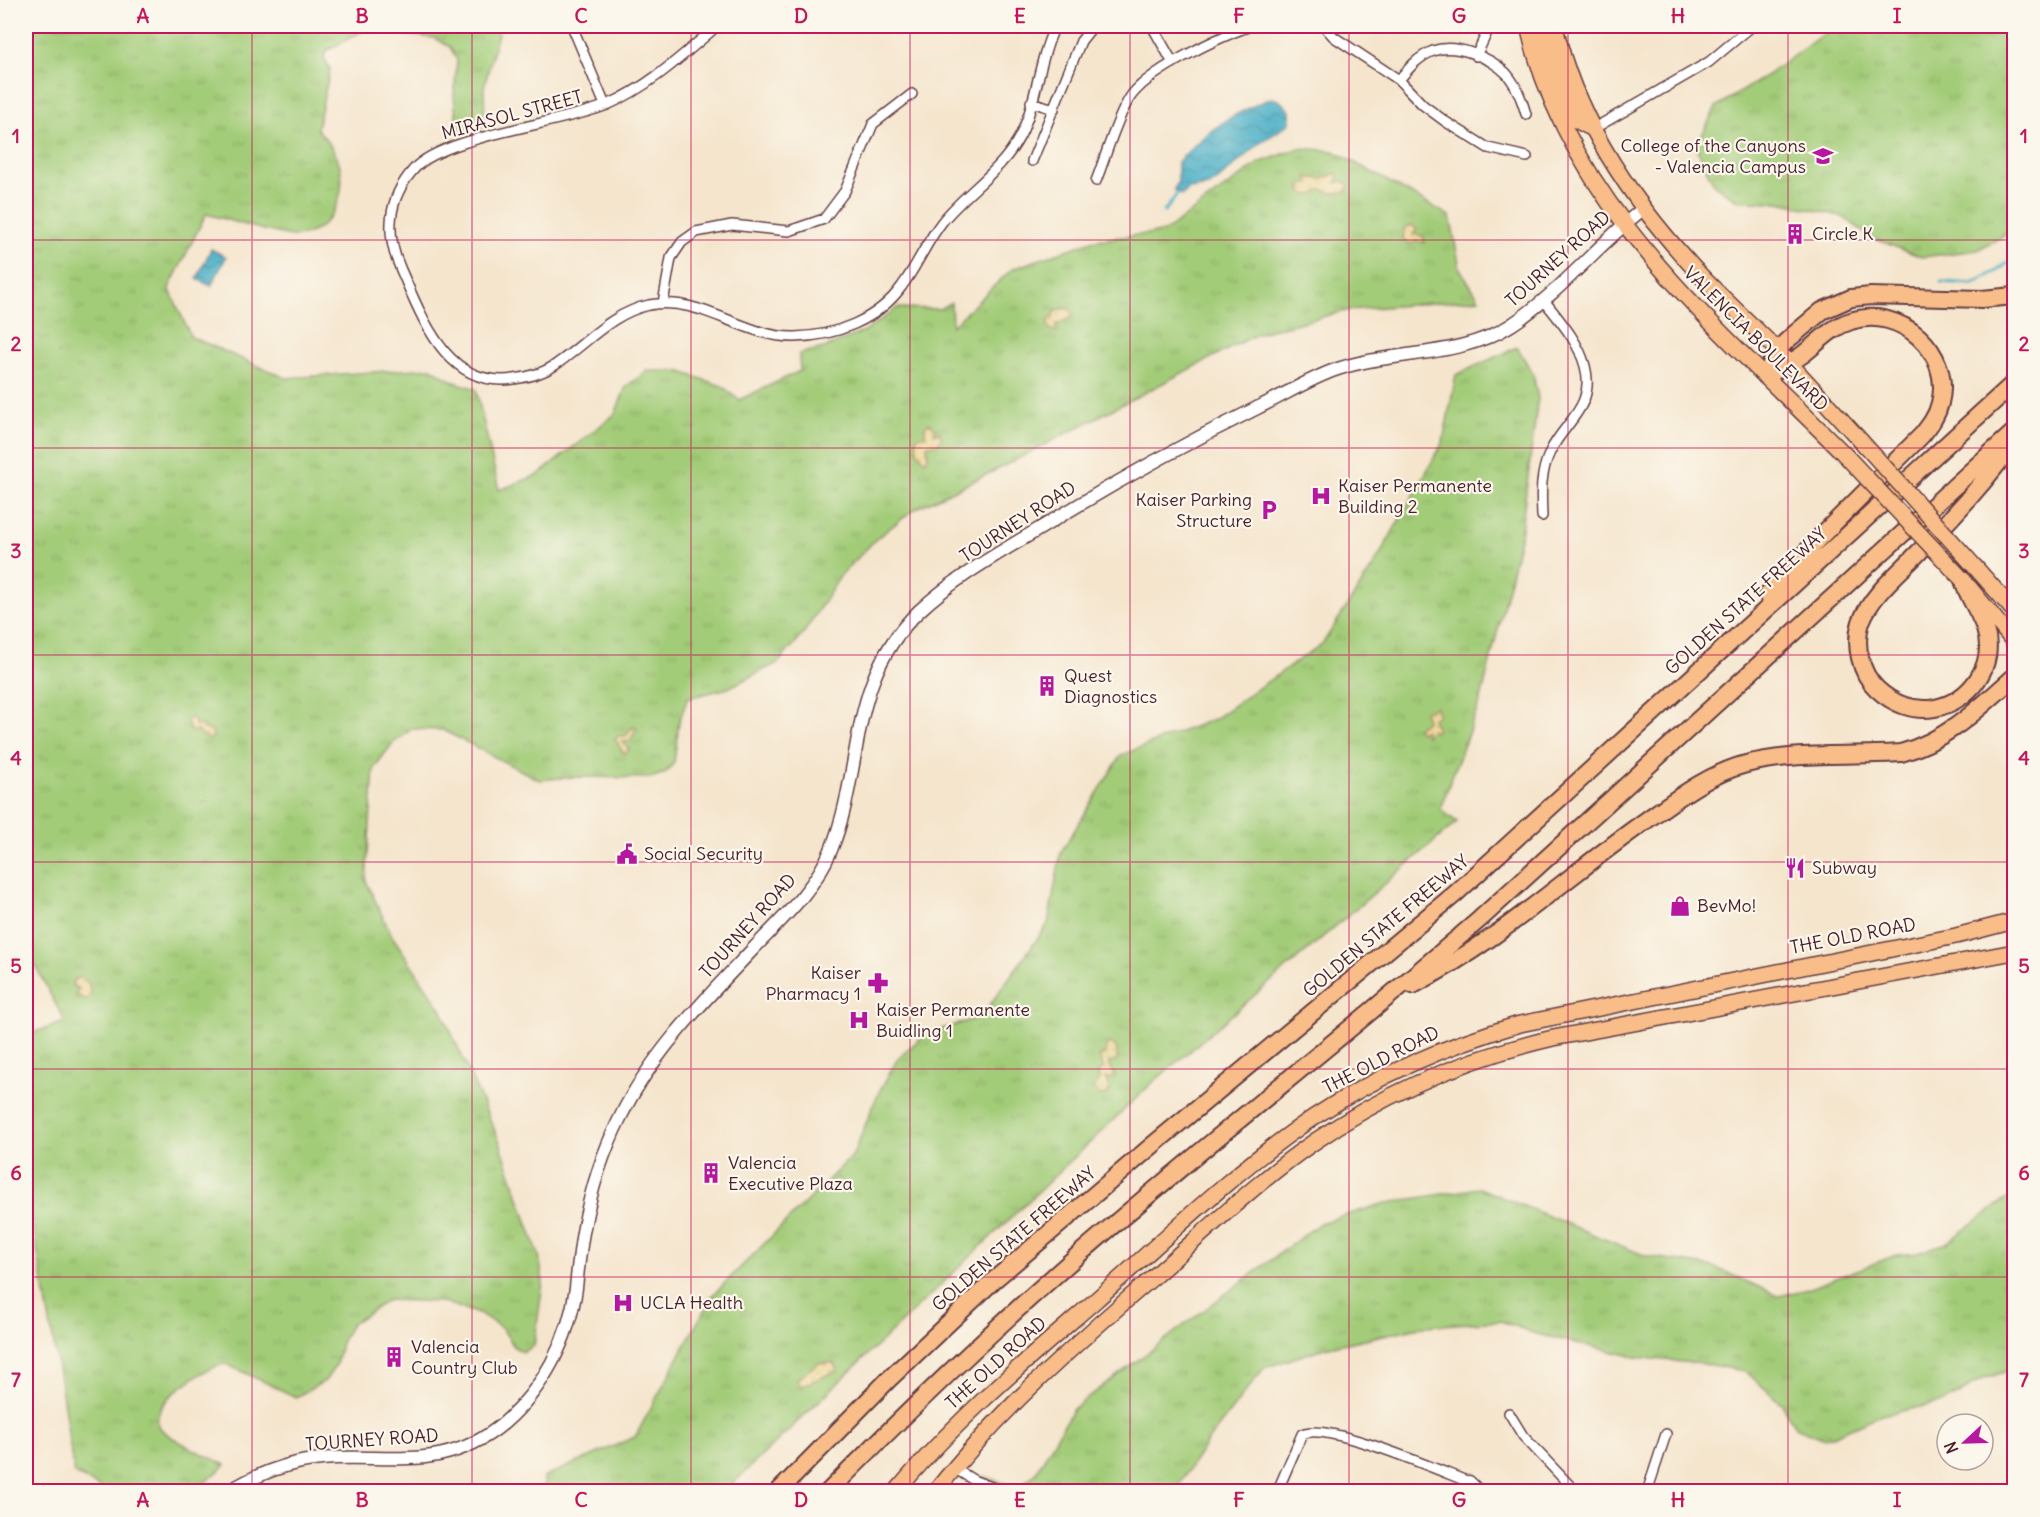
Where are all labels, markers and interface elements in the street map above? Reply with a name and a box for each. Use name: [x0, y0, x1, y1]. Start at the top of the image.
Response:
text: A: [137, 3, 150, 28]
text: B: [355, 3, 369, 28]
text: C: [574, 3, 588, 28]
text: D: [794, 3, 808, 28]
text: E: [1014, 3, 1026, 28]
text: F: [1233, 3, 1245, 28]
text: G: [1452, 3, 1466, 28]
text: H: [1671, 3, 1685, 28]
text: I: [1893, 3, 1902, 28]
street label: MIRASOL STREET: [439, 85, 585, 144]
text: 1: [12, 123, 20, 148]
text: 1: [2020, 123, 2028, 148]
place label: College of the Canyons - Valencia Campus: [1621, 134, 1806, 178]
school or university icon: College of the Canyons - Valencia Campus: [1811, 144, 1835, 168]
street label: TOURNEY ROAD: [1500, 205, 1615, 312]
building icon: Circle K: [1783, 222, 1807, 246]
place label: Circle K: [1812, 222, 1873, 245]
street label: VALENCIA BOULEVARD: [1679, 261, 1834, 416]
text: 2: [11, 331, 22, 356]
text: 2: [2019, 331, 2030, 356]
place label: Kaiser Permanente Building 2: [1338, 474, 1492, 518]
street label: TOURNEY ROAD: [956, 476, 1080, 568]
hospital icon: Kaiser Permanente Building 2: [1309, 484, 1333, 508]
place label: Kaiser Parking Structure: [1135, 488, 1252, 532]
parking icon: Kaiser Parking Structure: [1257, 498, 1281, 522]
street label: GOLDEN STATE FREEWAY: [1660, 522, 1831, 679]
text: 3: [10, 538, 22, 563]
text: 3: [2018, 538, 2030, 563]
place label: Quest Diagnostics: [1064, 664, 1157, 708]
building icon: Quest Diagnostics: [1035, 674, 1059, 698]
text: 4: [10, 745, 22, 770]
text: 4: [2018, 745, 2030, 770]
public building icon: Social Security: [615, 842, 639, 866]
place label: Social Security: [644, 842, 763, 865]
street label: GOLDEN STATE FREEWAY: [1298, 849, 1473, 1002]
restaurant icon: Subway: [1783, 856, 1807, 880]
place label: Subway: [1812, 856, 1877, 879]
street label: TOURNEY ROAD: [694, 868, 801, 983]
shop icon: BevMo!: [1668, 894, 1692, 918]
place label: BevMo!: [1697, 894, 1756, 917]
street label: THE OLD ROAD: [1788, 912, 1918, 959]
text: 5: [10, 953, 22, 978]
text: 5: [2018, 953, 2030, 978]
place label: Kaiser Pharmacy 1: [765, 961, 862, 1005]
pharmacy icon: Kaiser Pharmacy 1: [866, 971, 890, 995]
place label: Kaiser Permanente Buidling 1: [876, 998, 1030, 1042]
hospital icon: Kaiser Permanente Buidling 1: [847, 1008, 871, 1032]
street label: THE OLD ROAD: [1319, 1020, 1443, 1099]
place label: Valencia Executive Plaza: [728, 1151, 853, 1195]
text: 6: [10, 1160, 22, 1185]
text: 6: [2018, 1160, 2030, 1185]
building icon: Valencia Executive Plaza: [699, 1161, 723, 1185]
street label: GOLDEN STATE FREEWAY: [927, 1161, 1100, 1316]
hospital icon: UCLA Health: [611, 1291, 635, 1315]
place label: UCLA Health: [640, 1291, 743, 1314]
street label: THE OLD ROAD: [941, 1311, 1051, 1414]
place label: Valencia Country Club: [411, 1335, 518, 1379]
building icon: Valencia Country Club: [382, 1345, 406, 1369]
text: 7: [11, 1367, 21, 1392]
text: 7: [2019, 1367, 2029, 1392]
north arrow: [1935, 1412, 1995, 1472]
street label: TOURNEY ROAD: [305, 1423, 439, 1456]
text: N: [1940, 1439, 1962, 1456]
text: A: [137, 1487, 150, 1512]
text: B: [355, 1487, 369, 1512]
text: C: [574, 1487, 588, 1512]
text: D: [794, 1487, 808, 1512]
text: E: [1014, 1487, 1026, 1512]
text: F: [1233, 1487, 1245, 1512]
text: G: [1452, 1487, 1466, 1512]
text: H: [1671, 1487, 1685, 1512]
text: I: [1893, 1487, 1902, 1512]

